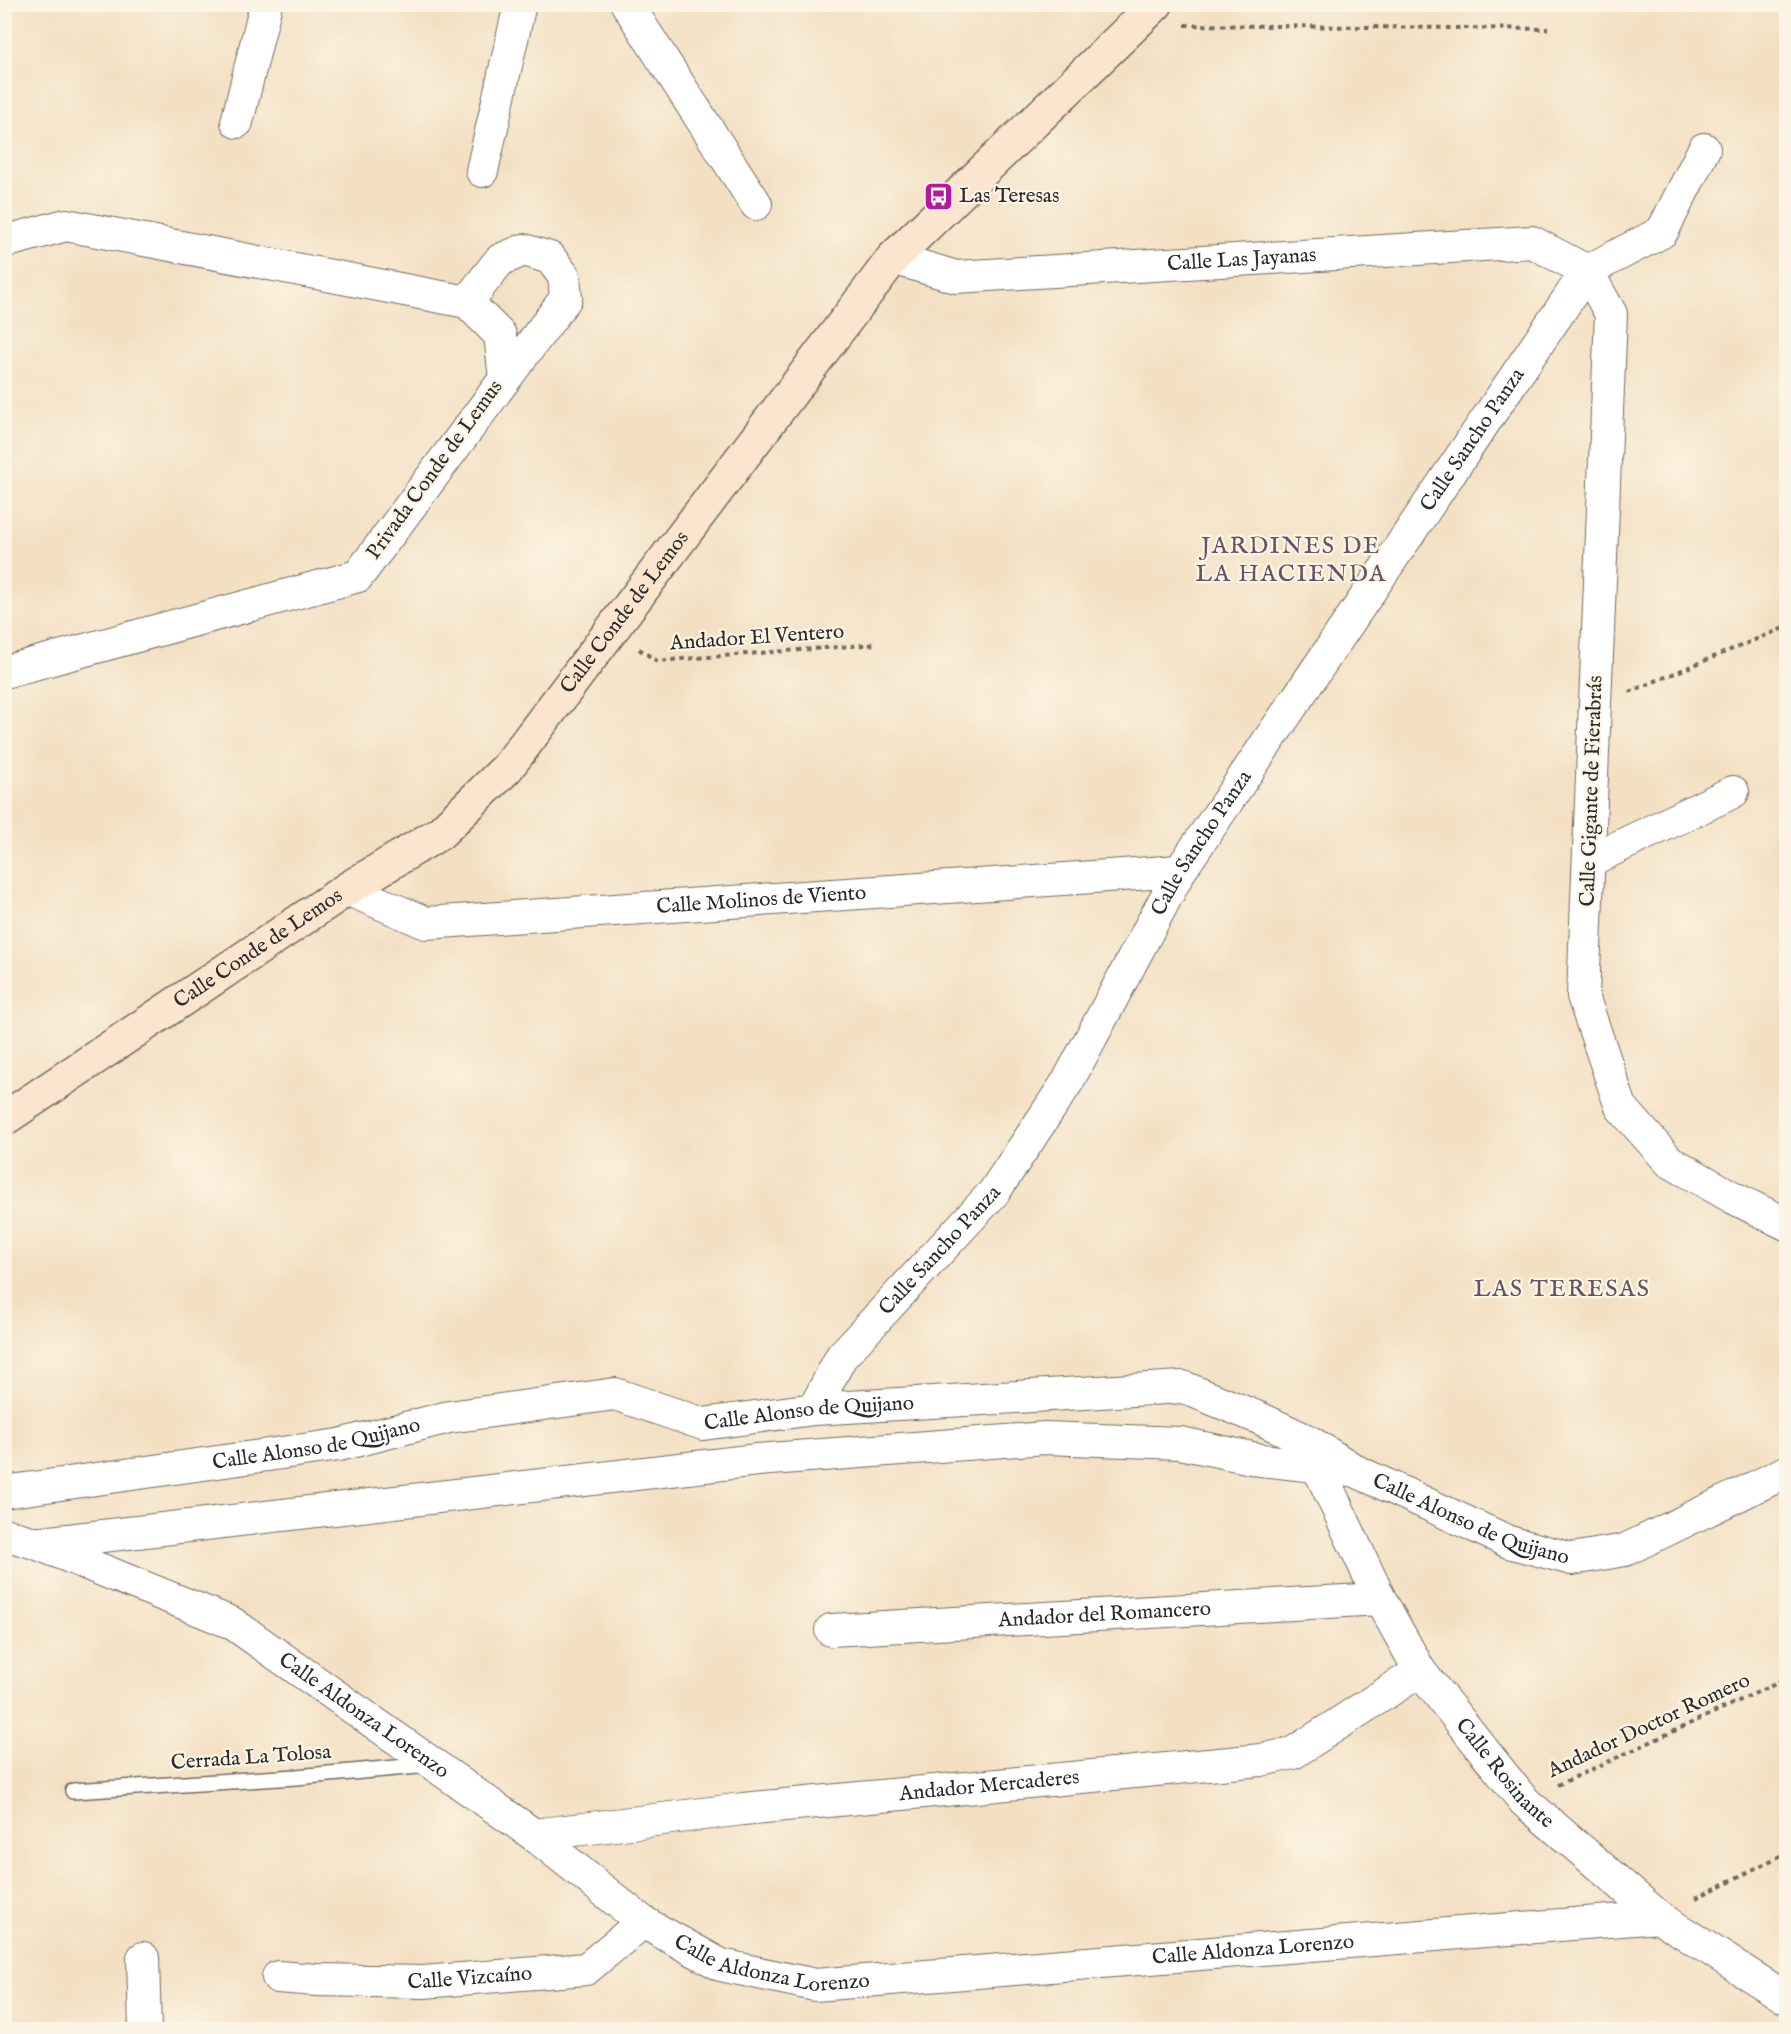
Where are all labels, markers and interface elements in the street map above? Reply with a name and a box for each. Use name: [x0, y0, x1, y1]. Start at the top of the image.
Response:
bus stop icon: Las Teresas: [922, 180, 954, 212]
place label: Las Teresas: [959, 183, 1059, 210]
street label: Calle Las Jayanas: [1166, 242, 1317, 278]
street label: Calle Sancho Panza: [1414, 362, 1531, 517]
street label: Privada Conde de Lemus: [361, 375, 509, 565]
street label: Calle Conde de Lemos: [554, 525, 695, 699]
district label: JARDINES DE LA HACIENDA: [1195, 531, 1387, 590]
street label: Andador El Ventero: [668, 618, 845, 658]
street label: Calle Gigante de Fierabrás: [1574, 675, 1610, 907]
street label: Calle Sancho Panza: [1145, 764, 1258, 921]
street label: Calle Molinos de Viento: [655, 879, 867, 921]
street label: Calle Conde de Lemos: [169, 882, 348, 1015]
street label: Calle Sancho Panza: [873, 1179, 1007, 1321]
district label: LAS TERESAS: [1473, 1274, 1651, 1305]
street label: Calle Alonso de Quijano: [702, 1390, 915, 1437]
street label: Calle Alonso de Quijano: [211, 1411, 423, 1476]
street label: Calle Alonso de Quijano: [1368, 1467, 1572, 1571]
street label: Andador del Romancero: [996, 1595, 1212, 1634]
street label: Calle Aldonza Lorenzo: [273, 1646, 455, 1785]
street label: Andador Doctor Romero: [1543, 1667, 1755, 1785]
street label: Calle Rosinante: [1449, 1712, 1560, 1835]
street label: Cerrada La Tolosa: [170, 1739, 333, 1777]
street label: Andador Mercaderes: [897, 1764, 1081, 1808]
street label: Calle Aldonza Lorenzo: [669, 1928, 871, 1999]
street label: Calle Aldonza Lorenzo: [1151, 1928, 1355, 1971]
street label: Calle Vizcaíno: [407, 1960, 533, 1996]

